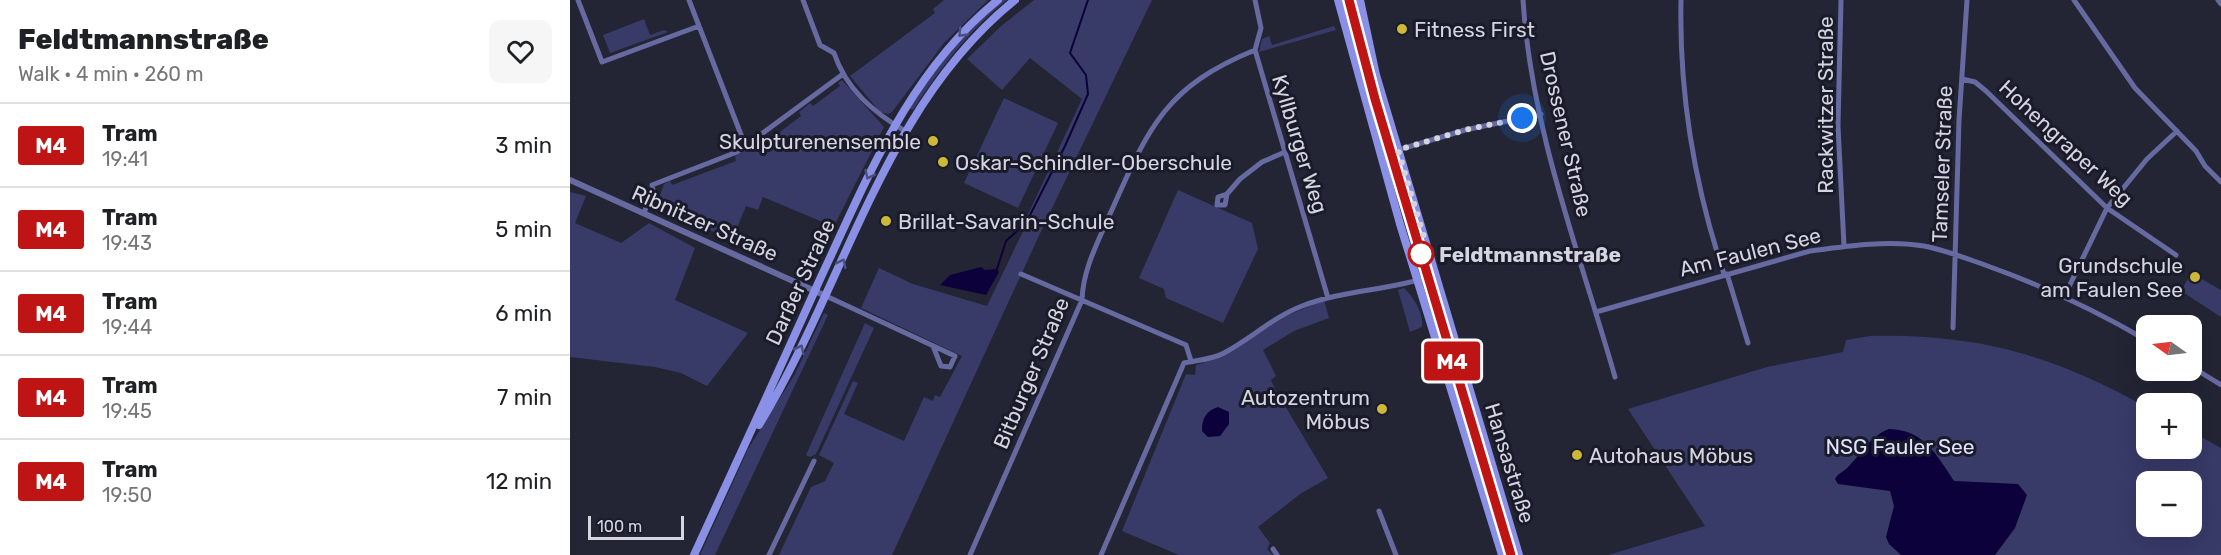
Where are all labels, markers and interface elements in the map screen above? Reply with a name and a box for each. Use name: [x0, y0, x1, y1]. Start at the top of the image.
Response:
street label: Rackwitzer Straße: [1813, 16, 1838, 194]
place label: Fitness First: [1414, 17, 1535, 42]
button: heart: [489, 20, 552, 83]
marker: Fitness First: [1395, 22, 1409, 36]
text: Feldtmannstraße: [18, 23, 269, 56]
one-way arrow: [958, 27, 969, 37]
street label: Drossener Straße: [1535, 49, 1597, 219]
text: Walk · 4 min · 260 m: [18, 62, 204, 86]
street label: Kyllburger Weg: [1267, 72, 1333, 216]
street label: Hohengraper Weg: [1994, 75, 2138, 211]
street label: Tamseler Straße: [1927, 85, 1957, 243]
your location: [1507, 103, 1537, 133]
text: Tram: [102, 120, 158, 147]
place label: Skulpturenensemble: [719, 129, 921, 154]
text: 3 min: [495, 132, 552, 159]
text: M4: [35, 133, 67, 158]
marker: Skulpturenensemble: [926, 134, 940, 148]
text: 19:41: [102, 147, 148, 171]
place label: Oskar-Schindler-Oberschule: [955, 150, 1232, 175]
marker: Oskar-Schindler-Oberschule: [936, 155, 950, 169]
one-way arrow: [865, 169, 876, 180]
street label: Ribnitzer Straße: [628, 180, 782, 266]
text: Tram: [102, 204, 158, 231]
place label: Brillat-Savarin-Schule: [898, 209, 1114, 234]
marker: Brillat-Savarin-Schule: [879, 214, 893, 228]
street label: Darßer Straße: [760, 215, 840, 349]
text: 5 min: [495, 216, 552, 243]
text: M4: [35, 217, 67, 242]
street label: Am Faulen See: [1677, 222, 1823, 282]
text: 19:43: [102, 231, 152, 255]
marker: Feldtmannstraße: [1408, 241, 1434, 267]
place label: Feldtmannstraße: [1439, 242, 1621, 267]
place label: Grundschule am Faulen See: [2040, 253, 2183, 302]
one-way arrow: [834, 259, 846, 270]
marker: Grundschule am Faulen See: [2188, 270, 2202, 284]
text: Tram: [102, 288, 158, 315]
street label: Bitburger Straße: [988, 294, 1074, 452]
text: 6 min: [495, 300, 552, 327]
text: M4: [35, 301, 67, 326]
text: 19:44: [102, 315, 152, 339]
north arrow: [2136, 315, 2202, 381]
map controls: [2136, 315, 2202, 537]
line badge: M4: [1425, 342, 1479, 380]
one-way arrow: [793, 344, 805, 355]
text: M4: [1436, 349, 1468, 374]
text: Tram: [102, 372, 158, 399]
text: 7 min: [497, 384, 552, 411]
text: M4: [35, 385, 67, 410]
place label: Autozentrum Möbus: [1241, 385, 1370, 434]
button: +: [2136, 393, 2202, 459]
text: 19:45: [102, 399, 152, 423]
street label: Hansastraße: [1480, 400, 1540, 526]
marker: Autozentrum Möbus: [1375, 402, 1389, 416]
park label: NSG Fauler See: [1825, 434, 1975, 459]
place label: Autohaus Möbus: [1589, 443, 1753, 468]
marker: Autohaus Möbus: [1570, 448, 1584, 462]
text: Tram: [102, 456, 158, 483]
text: 12 min: [486, 468, 552, 495]
text: M4: [35, 469, 67, 494]
button: −: [2136, 471, 2202, 537]
text: 19:50: [102, 483, 152, 507]
scale bar: [588, 513, 684, 540]
text: 100 m: [597, 517, 642, 536]

